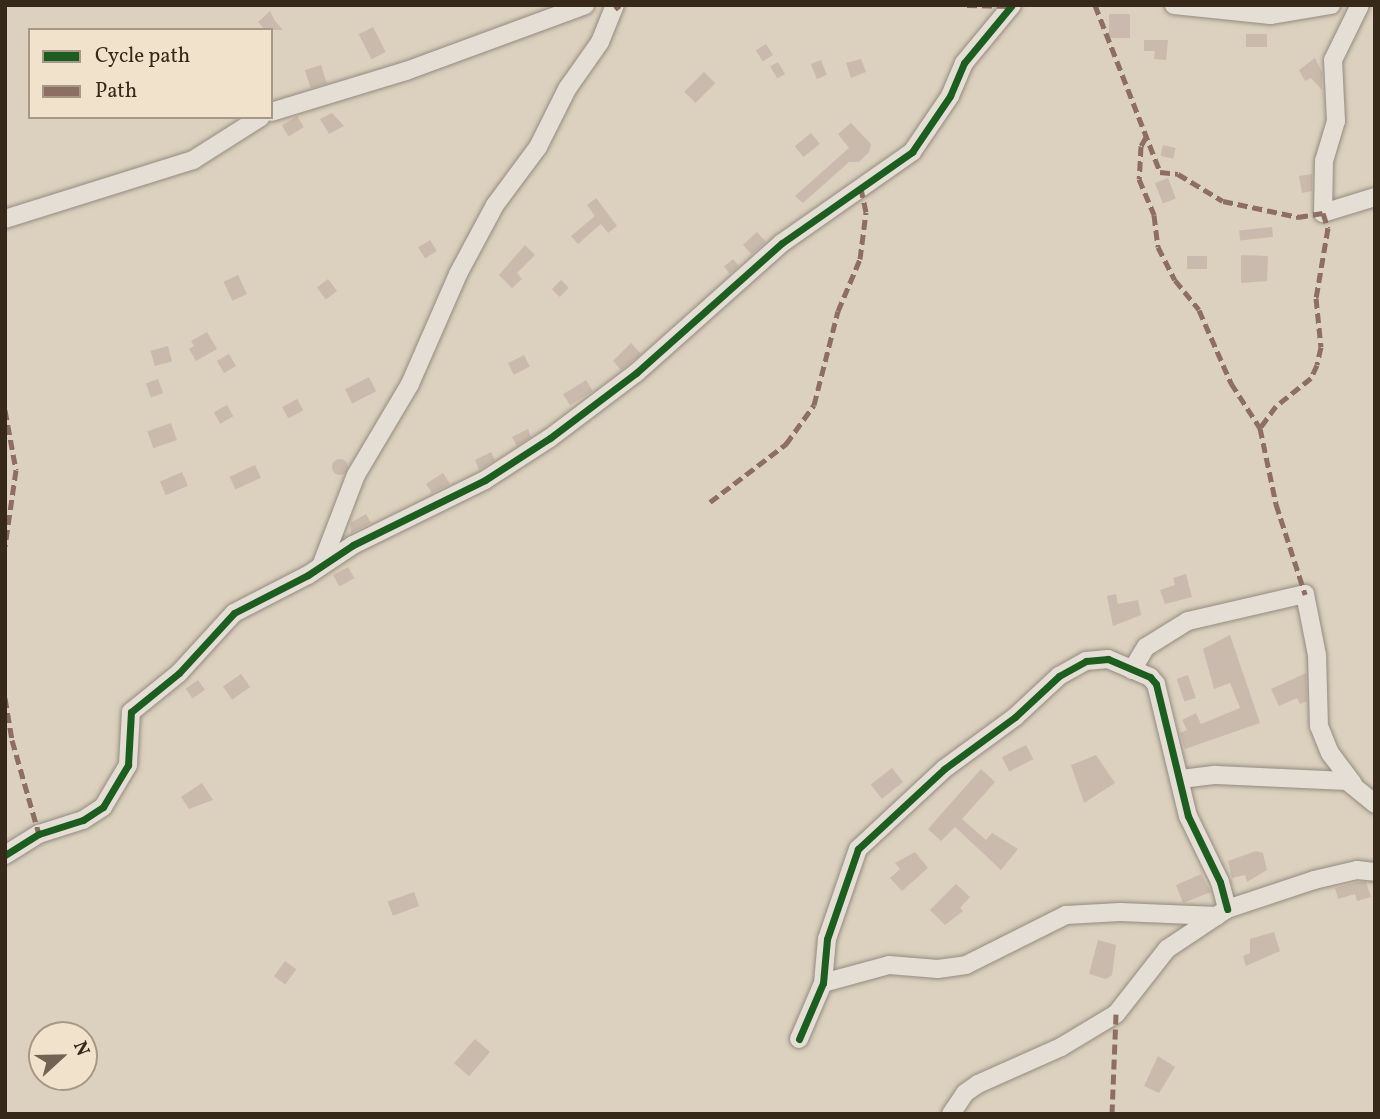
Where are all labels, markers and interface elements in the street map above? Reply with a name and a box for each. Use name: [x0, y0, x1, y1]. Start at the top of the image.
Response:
legend: [28, 28, 273, 119]
text: Cycle path: [95, 42, 190, 71]
text: Path: [95, 77, 137, 106]
north arrow: [28, 1021, 98, 1091]
text: N: [66, 1038, 95, 1060]

